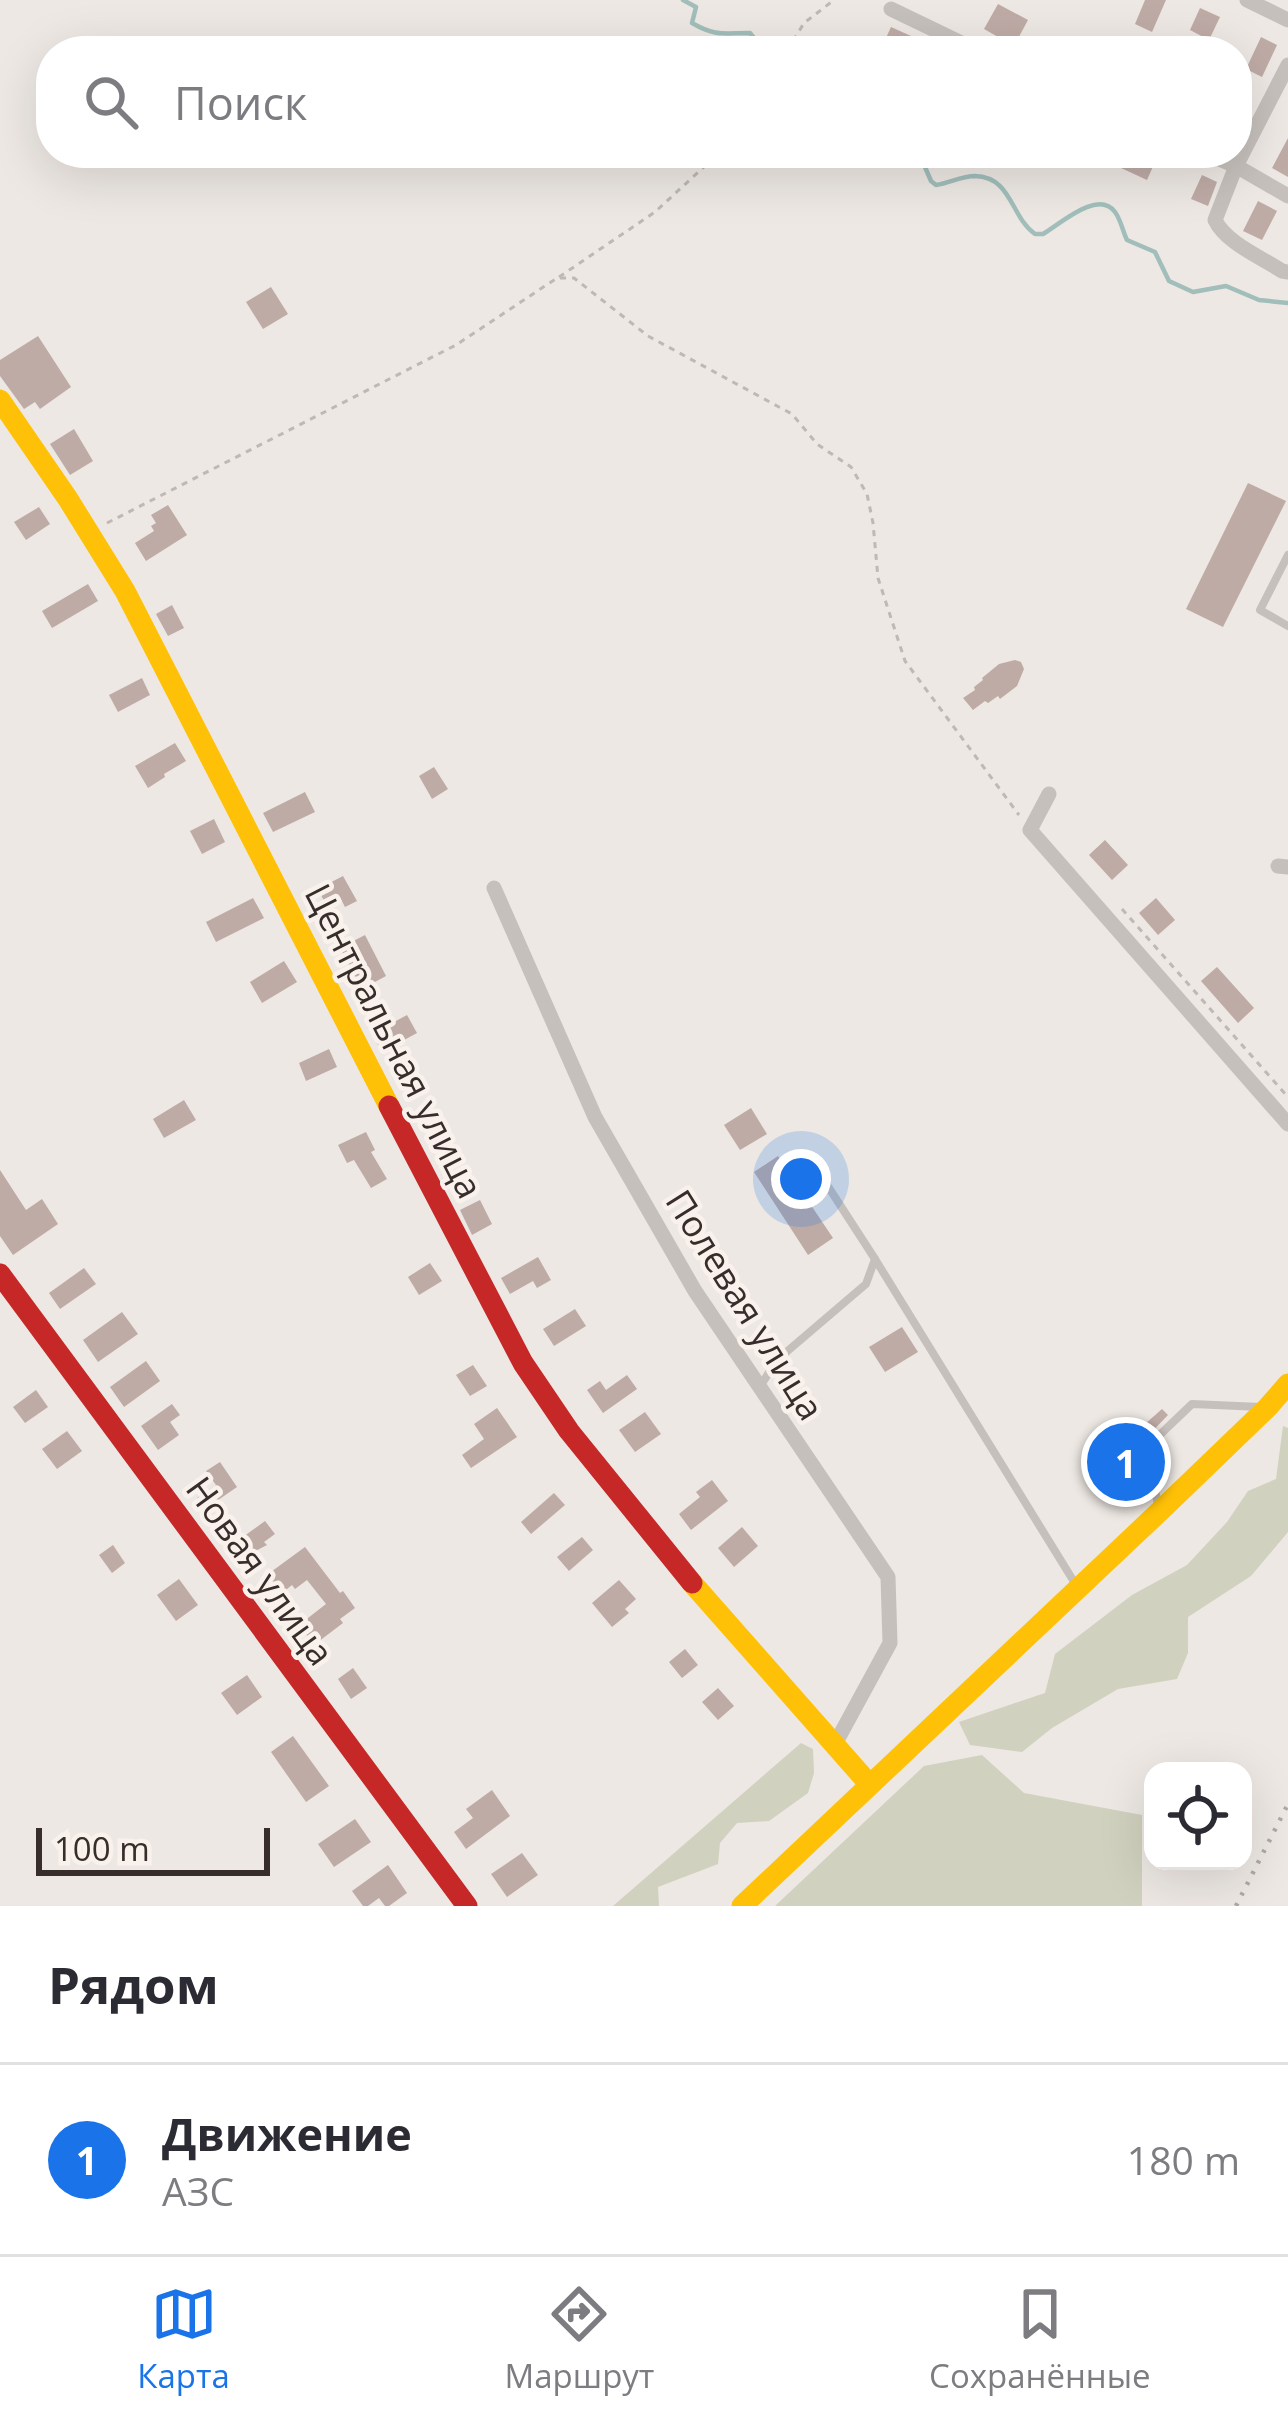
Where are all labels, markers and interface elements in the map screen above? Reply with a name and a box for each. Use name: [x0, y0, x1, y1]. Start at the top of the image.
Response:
search box: [36, 36, 1252, 168]
icon: search: [78, 69, 144, 135]
text: Поиск: [174, 72, 307, 133]
street label: Центральная улица: [294, 875, 495, 1206]
your location: [771, 1149, 831, 1209]
street label: Полевая улица: [655, 1180, 836, 1429]
pin: 1: [1087, 1417, 1165, 1507]
street label: Новая улица: [175, 1466, 346, 1675]
map controls: [1144, 1762, 1252, 1870]
button: locate: [1144, 1762, 1252, 1870]
scale bar: [36, 1822, 270, 1875]
text: 100 m: [54, 1826, 150, 1871]
text: Рядом: [48, 1949, 219, 2019]
text: Движение: [162, 2103, 412, 2164]
text: 1: [76, 2133, 98, 2186]
text: 180 m: [1127, 2133, 1240, 2186]
text: АЗС: [162, 2164, 234, 2217]
tab: Карта: [137, 2281, 230, 2398]
tab: Маршрут: [505, 2281, 654, 2398]
tab: Сохранённые: [929, 2281, 1151, 2398]

